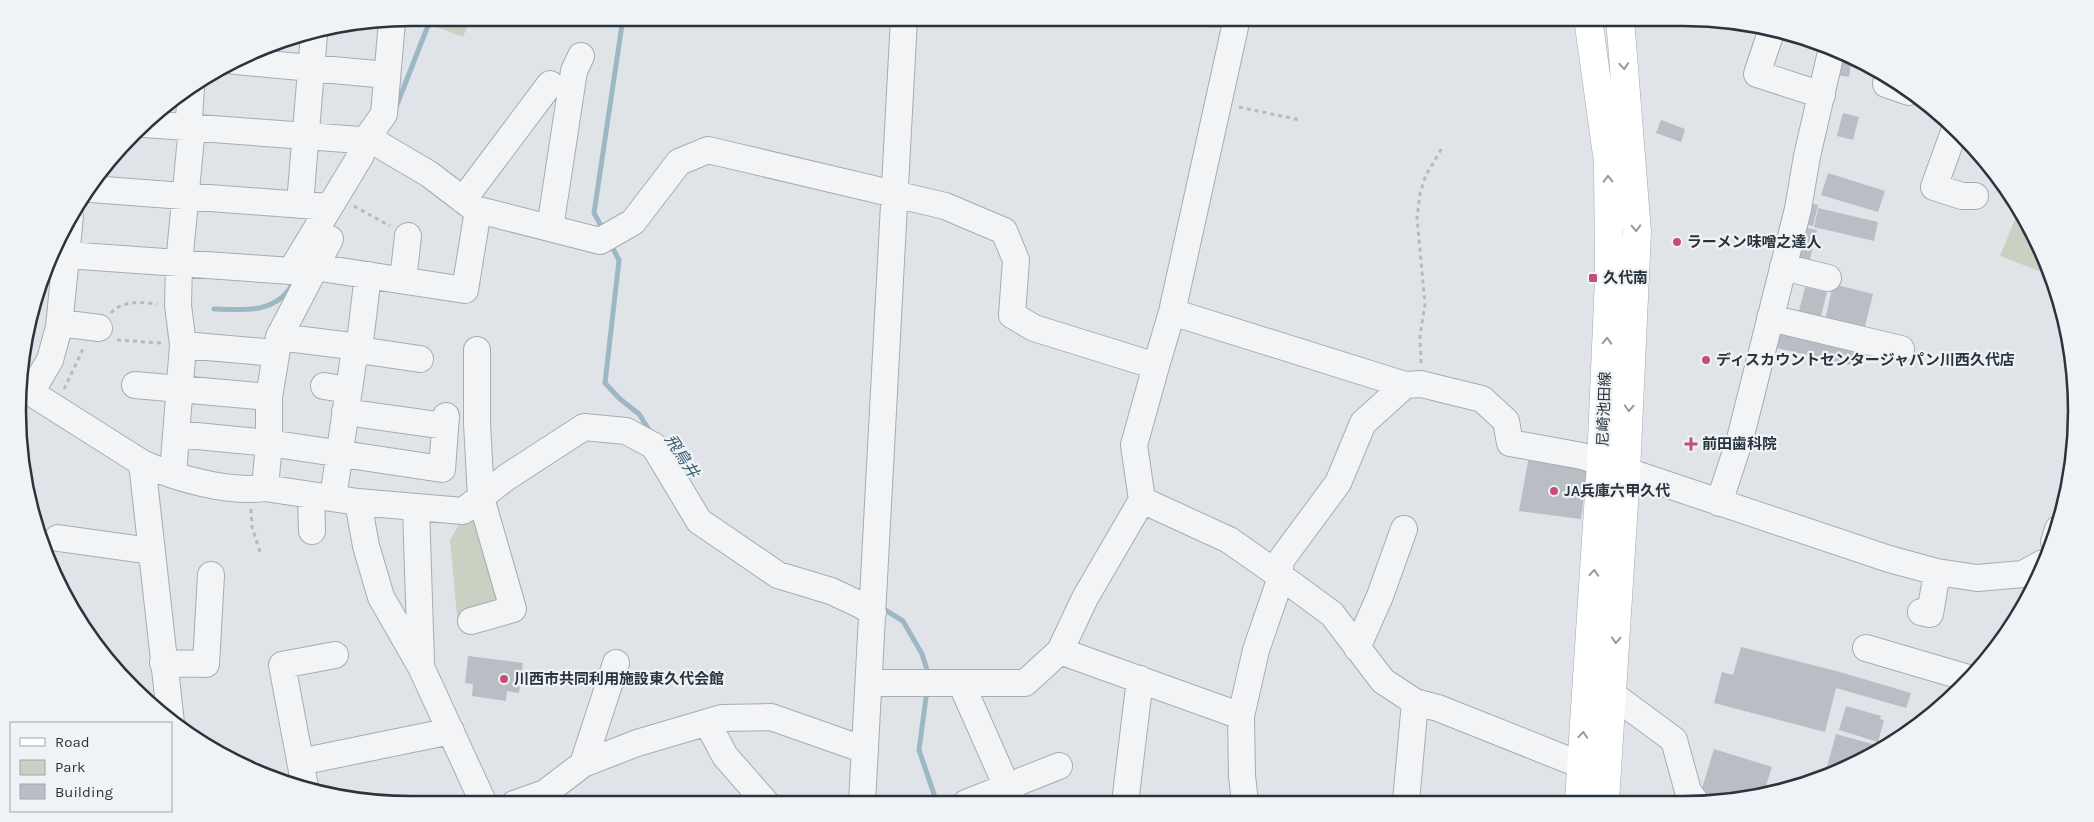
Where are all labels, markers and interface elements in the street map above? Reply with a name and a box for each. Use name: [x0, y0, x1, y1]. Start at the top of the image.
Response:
one-way arrow: [1619, 62, 1630, 70]
one-way arrow: [1603, 174, 1613, 182]
one-way arrow: [1631, 224, 1641, 232]
place label: ラーメン味噌之達人: [1687, 233, 1821, 251]
marker: ラーメン味噌之達人: [1671, 236, 1683, 248]
place label: 久代南: [1603, 269, 1648, 287]
marker: 久代南: [1587, 272, 1599, 284]
one-way arrow: [1601, 337, 1612, 345]
place label: ディスカウントセンタージャパン川西久代店: [1716, 351, 2015, 369]
marker: ディスカウントセンタージャパン川西久代店: [1700, 354, 1712, 366]
street label: 尼崎池田線: [1594, 371, 1614, 447]
one-way arrow: [1623, 404, 1634, 412]
water label: 飛鳥井: [661, 431, 704, 483]
place label: 前田歯科院: [1702, 435, 1777, 453]
marker: 前田歯科院: [1684, 437, 1698, 451]
place label: JA兵庫六甲久代: [1564, 482, 1670, 500]
marker: JA兵庫六甲久代: [1548, 485, 1560, 497]
one-way arrow: [1588, 569, 1599, 577]
one-way arrow: [1611, 636, 1622, 644]
place label: 川西市共同利用施設東久代会館: [514, 670, 724, 688]
marker: 川西市共同利用施設東久代会館: [498, 673, 510, 685]
legend: [10, 722, 172, 812]
one-way arrow: [1577, 731, 1588, 739]
text: Road: [55, 733, 90, 751]
text: Park: [55, 758, 85, 776]
text: Building: [55, 783, 113, 801]

